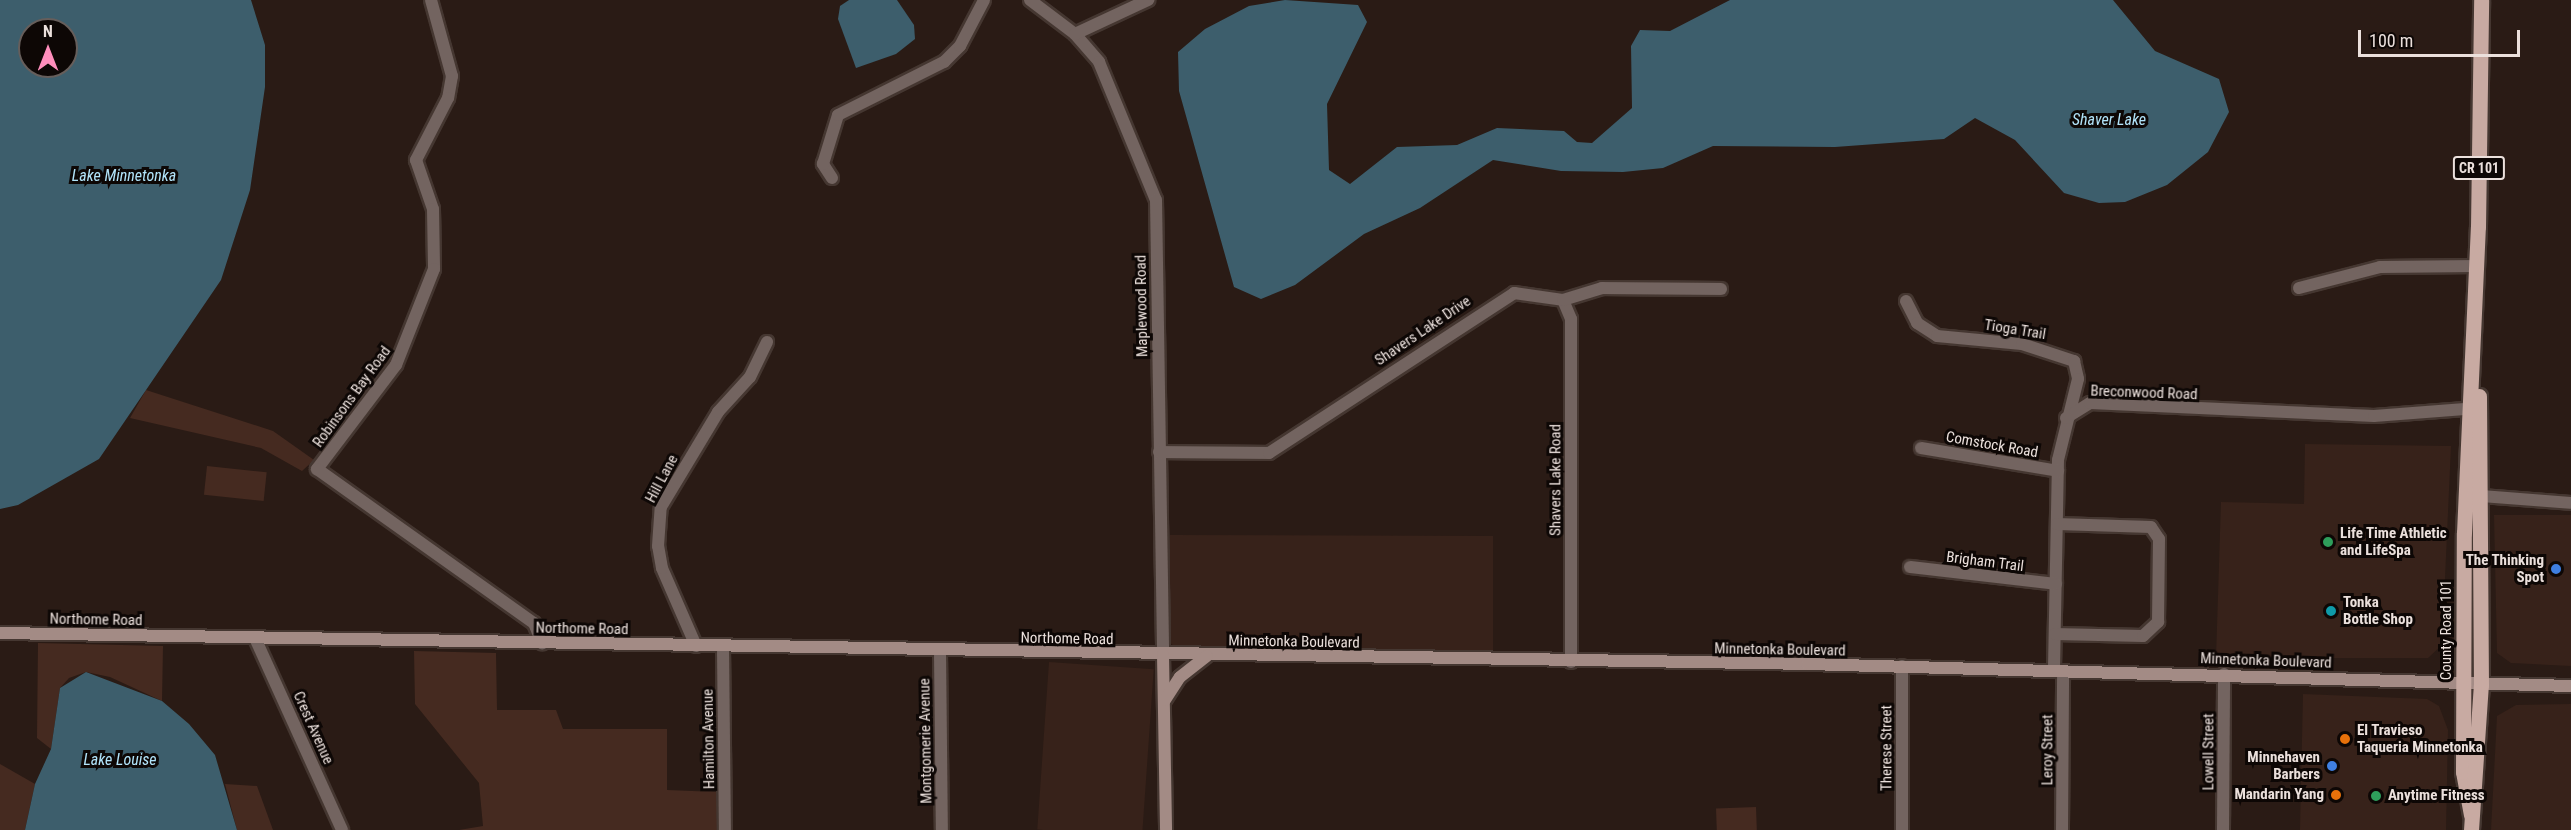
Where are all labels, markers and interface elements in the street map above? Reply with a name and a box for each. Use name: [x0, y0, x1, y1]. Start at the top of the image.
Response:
north arrow: [18, 18, 78, 78]
scale bar: [2361, 18, 2523, 56]
text: N: [43, 22, 53, 41]
text: 100 m: [2369, 30, 2413, 51]
water label: Shaver Lake: [2072, 110, 2146, 130]
road number: CR 101: [2452, 157, 2506, 179]
water label: Lake Minnetonka: [72, 166, 176, 186]
street label: Maplewood Road: [1132, 255, 1152, 357]
street label: Shavers Lake Drive: [1372, 292, 1474, 370]
street label: Tioga Trail: [1983, 316, 2047, 344]
street label: Robinsons Bay Road: [309, 343, 395, 451]
street label: Breconwood Road: [2090, 382, 2198, 404]
street label: Shavers Lake Road: [1547, 424, 1565, 536]
street label: Comstock Road: [1945, 428, 2039, 462]
street label: Hill Lane: [642, 452, 682, 506]
place label: Life Time Athletic and LifeSpa: [2340, 524, 2447, 559]
marker: Life Time Athletic and LifeSpa: [2321, 535, 2335, 549]
street label: Brigham Trail: [1945, 548, 2025, 576]
place label: The Thinking Spot: [2465, 551, 2544, 586]
marker: The Thinking Spot: [2549, 562, 2563, 576]
street label: County Road 101: [2438, 580, 2456, 680]
place label: Tonka Bottle Shop: [2343, 593, 2413, 628]
marker: Tonka Bottle Shop: [2324, 604, 2338, 618]
street label: Northome Road: [49, 610, 143, 630]
street label: Northome Road: [535, 619, 629, 639]
street label: Northome Road: [1020, 629, 1114, 649]
street label: Minnetonka Boulevard: [1228, 632, 1360, 652]
street label: Minnetonka Boulevard: [1714, 640, 1846, 660]
street label: Minnetonka Boulevard: [2200, 650, 2332, 672]
street label: Montgomerie Avenue: [916, 678, 936, 804]
street label: Crest Avenue: [289, 689, 337, 767]
street label: Hamilton Avenue: [699, 689, 719, 789]
street label: Therese Street: [1878, 705, 1896, 791]
street label: Lowell Street: [2200, 714, 2218, 790]
street label: Leroy Street: [2039, 715, 2057, 785]
place label: El Travieso Taqueria Minnetonka: [2357, 721, 2483, 756]
marker: El Travieso Taqueria Minnetonka: [2338, 732, 2352, 746]
place label: Minnehaven Barbers: [2247, 748, 2320, 783]
water label: Lake Louise: [83, 750, 157, 770]
marker: Minnehaven Barbers: [2325, 759, 2339, 773]
place label: Mandarin Yang: [2234, 786, 2324, 804]
place label: Anytime Fitness: [2388, 787, 2485, 805]
marker: Mandarin Yang: [2329, 788, 2343, 802]
marker: Anytime Fitness: [2369, 789, 2383, 803]

